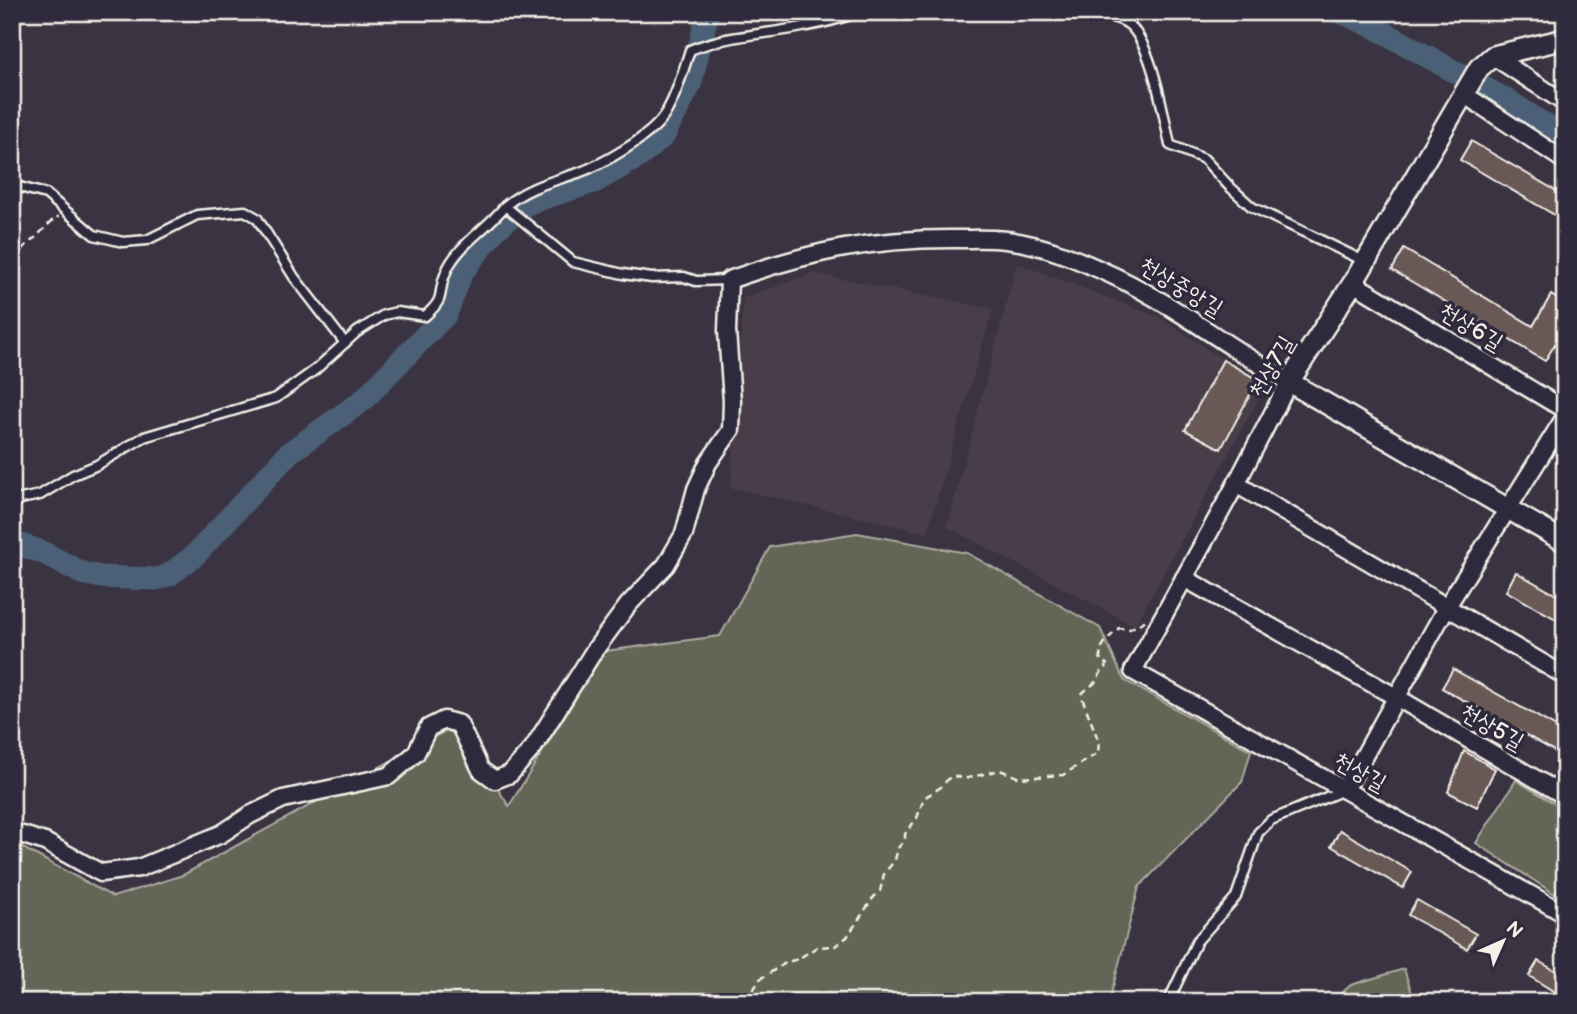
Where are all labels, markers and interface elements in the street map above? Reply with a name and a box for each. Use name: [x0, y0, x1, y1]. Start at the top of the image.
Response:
street label: 천상중앙길: [1134, 251, 1228, 323]
street label: 천상6길: [1434, 297, 1508, 357]
street label: 천상7길: [1243, 331, 1301, 403]
street label: 천상5길: [1455, 698, 1529, 756]
street label: 천상길: [1329, 746, 1391, 798]
north arrow: [1468, 906, 1538, 976]
text: N: [1501, 917, 1527, 943]

